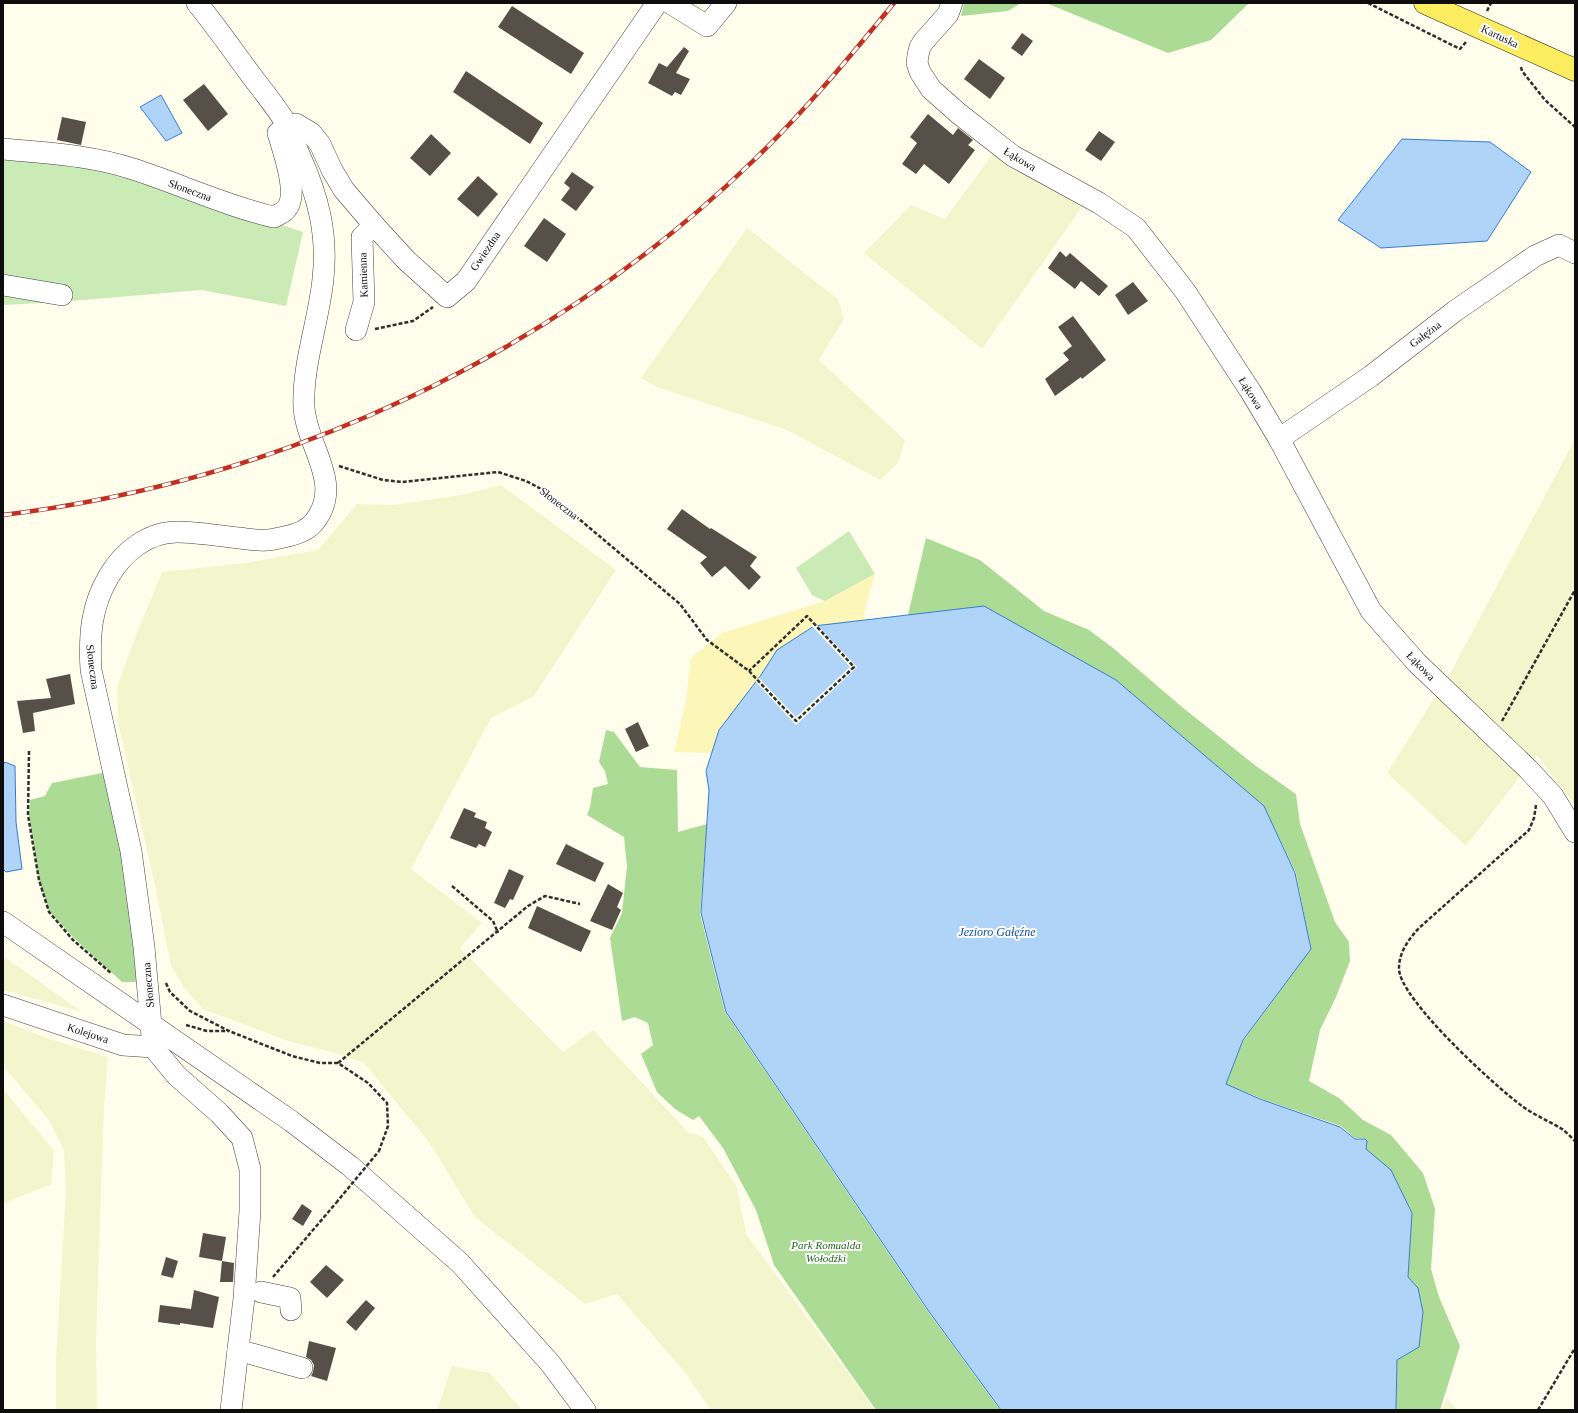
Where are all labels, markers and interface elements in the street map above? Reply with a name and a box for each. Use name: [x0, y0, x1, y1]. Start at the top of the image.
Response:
street label: Kartuska: [1479, 22, 1521, 50]
street label: Łąkowa: [1002, 145, 1038, 173]
street label: Słoneczna: [167, 177, 213, 203]
street label: Gwiezdna: [468, 229, 503, 273]
street label: Kamienna: [356, 252, 370, 298]
street label: Gałęźna: [1407, 318, 1443, 350]
street label: Łąkowa: [1237, 375, 1266, 411]
street label: Słoneczna: [537, 484, 581, 522]
street label: Słoneczna: [84, 644, 102, 690]
street label: Łąkowa: [1404, 649, 1438, 683]
water label: Jezioro Gałęźne: [958, 925, 1036, 939]
street label: Słoneczna: [140, 962, 156, 1008]
street label: Kolejowa: [66, 1021, 110, 1045]
park label: Park Romualda Wołodźki: [790, 1239, 861, 1264]

